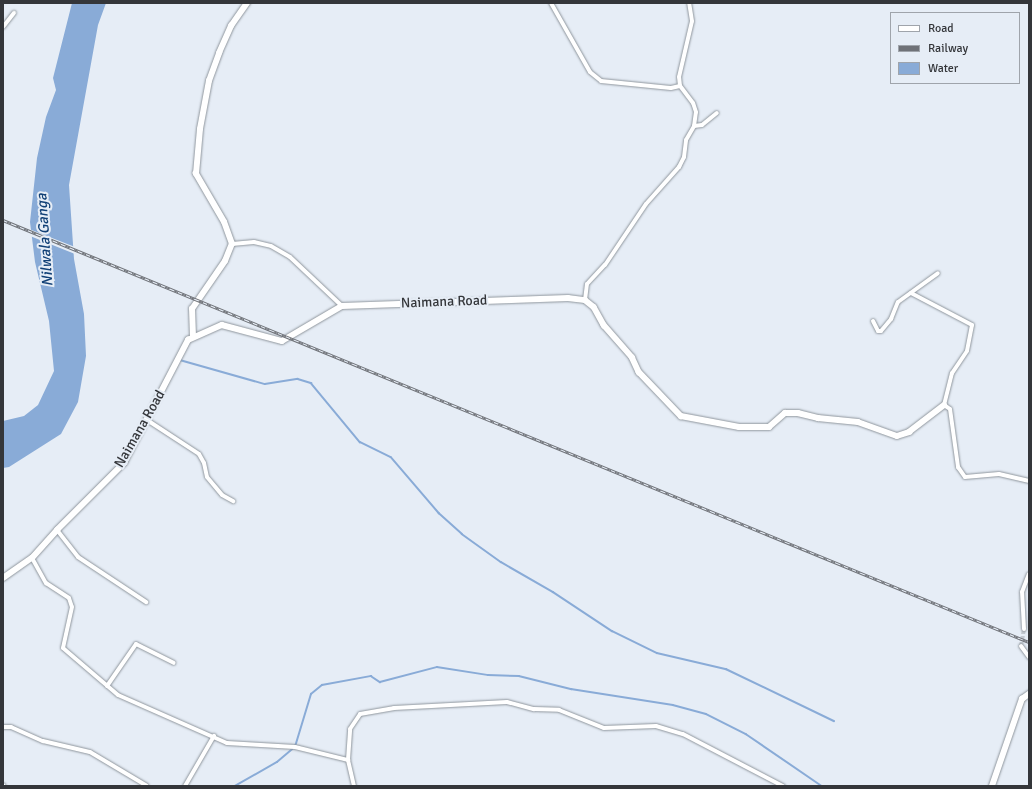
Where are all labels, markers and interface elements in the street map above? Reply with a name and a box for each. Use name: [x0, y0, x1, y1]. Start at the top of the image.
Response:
legend: [890, 12, 1020, 84]
text: Road: [928, 21, 954, 36]
text: Railway: [928, 41, 968, 56]
text: Water: [928, 61, 958, 76]
water label: Nilwala Ganga: [33, 193, 57, 287]
street label: Naimana Road: [400, 292, 488, 312]
street label: Naimana Road: [111, 387, 169, 471]

